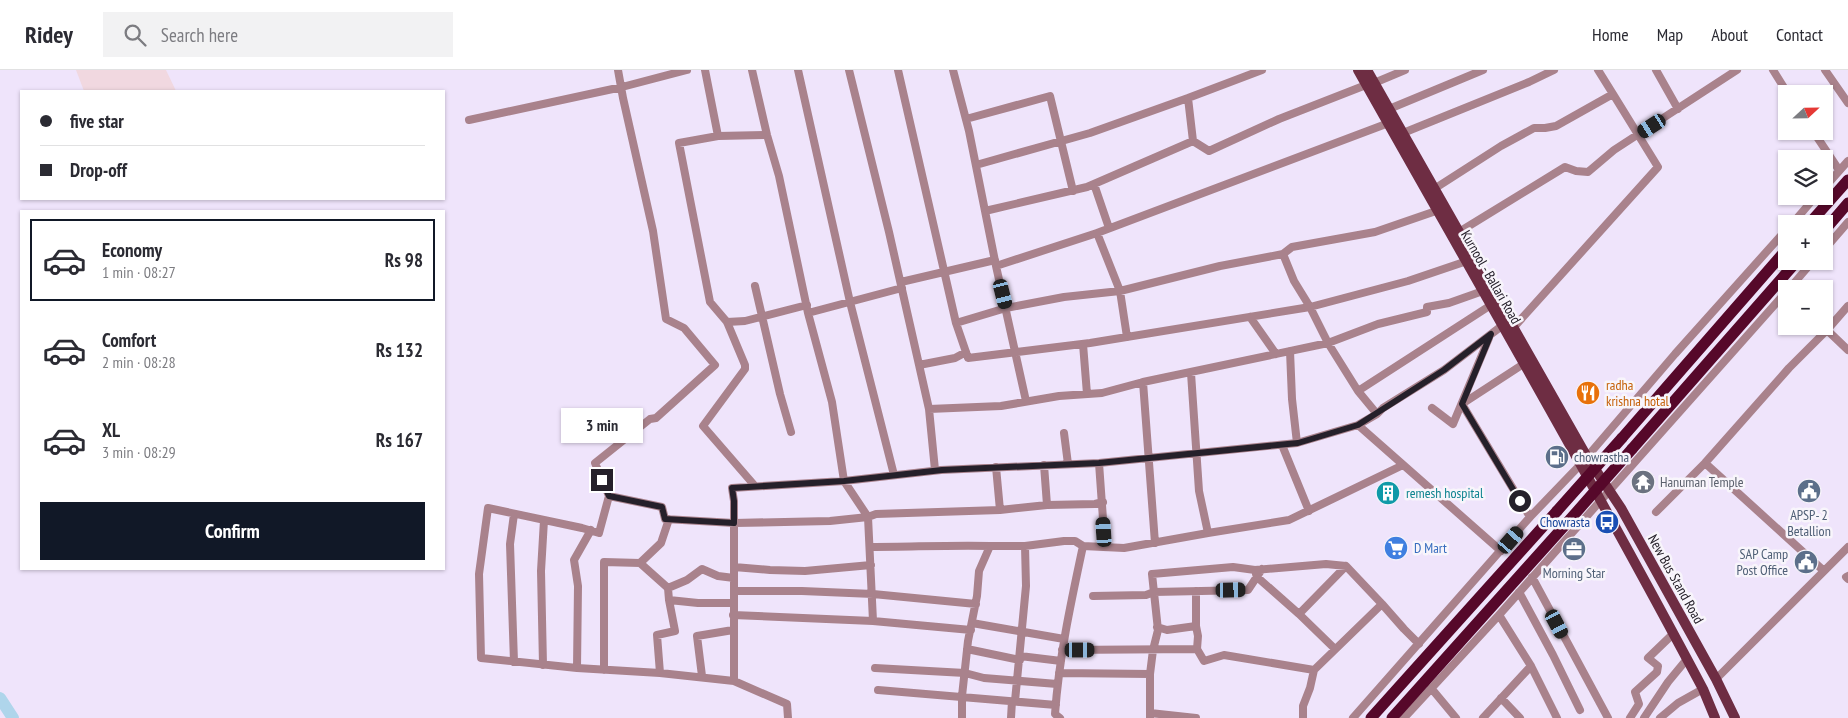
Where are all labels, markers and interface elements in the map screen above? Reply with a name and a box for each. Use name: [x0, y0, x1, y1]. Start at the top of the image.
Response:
search box: [103, 12, 453, 57]
text: Ridey: [25, 19, 73, 50]
icon: search: [121, 21, 149, 49]
text: Search here: [161, 23, 238, 47]
text: Home: [1592, 23, 1629, 46]
text: Map: [1657, 23, 1683, 46]
text: About: [1711, 23, 1748, 46]
text: Contact: [1776, 23, 1823, 46]
north arrow: [1778, 85, 1832, 140]
map controls: [1778, 85, 1833, 335]
text: five star: [70, 109, 124, 133]
car: [1635, 112, 1668, 140]
button: layers: [1778, 150, 1833, 205]
text: Drop-off: [70, 158, 127, 182]
button: +: [1778, 215, 1833, 270]
street label: Kurnool - Ballari Road: [1457, 227, 1525, 327]
icon: car: [42, 238, 87, 283]
text: Economy: [102, 238, 162, 262]
text: Rs 98: [385, 248, 423, 272]
text: 1 min · 08:27: [102, 262, 176, 282]
car: [992, 278, 1013, 310]
button: −: [1778, 280, 1833, 335]
icon: car: [42, 328, 87, 373]
text: Comfort: [102, 328, 156, 352]
text: Rs 132: [376, 338, 423, 362]
text: 2 min · 08:28: [102, 352, 176, 372]
place label: radha krishna hotal: [1606, 376, 1670, 410]
restaurant icon: radha krishna hotal: [1575, 380, 1601, 406]
callout: 3 min: [561, 408, 643, 442]
text: 3 min: [586, 415, 618, 435]
icon: car: [42, 418, 87, 463]
text: XL: [102, 418, 120, 442]
text: Rs 167: [376, 428, 423, 452]
text: 3 min · 08:29: [102, 442, 176, 462]
fuel station icon: chowrastha: [1544, 444, 1570, 470]
place label: chowrastha: [1574, 448, 1629, 466]
route end: [591, 469, 613, 491]
temple icon: Hanuman Temple: [1630, 469, 1656, 495]
place label: Hanuman Temple: [1660, 473, 1744, 491]
public building icon: APSP- 2 Betallion: [1796, 478, 1822, 504]
building icon: remesh hospital: [1375, 480, 1401, 506]
place label: remesh hospital: [1406, 484, 1484, 502]
route start: [1509, 490, 1531, 512]
button: Confirm: [40, 502, 425, 560]
place label: APSP- 2 Betallion: [1787, 506, 1831, 540]
bus stop icon: Chowrasta: [1594, 509, 1620, 535]
place label: Chowrasta: [1540, 513, 1590, 531]
car: [1095, 517, 1112, 547]
car: [1495, 524, 1526, 556]
street label: New Bus Stand Road: [1644, 531, 1708, 627]
supermarket icon: D Mart: [1383, 535, 1409, 561]
office icon: Morning Star: [1561, 536, 1587, 562]
place label: D Mart: [1414, 539, 1447, 557]
place label: SAP Camp Post Office: [1737, 545, 1788, 579]
public building icon: SAP Camp Post Office: [1793, 549, 1819, 575]
place label: Morning Star: [1543, 564, 1605, 582]
car: [1215, 582, 1246, 598]
car: [1543, 607, 1570, 641]
car: [1065, 643, 1095, 658]

